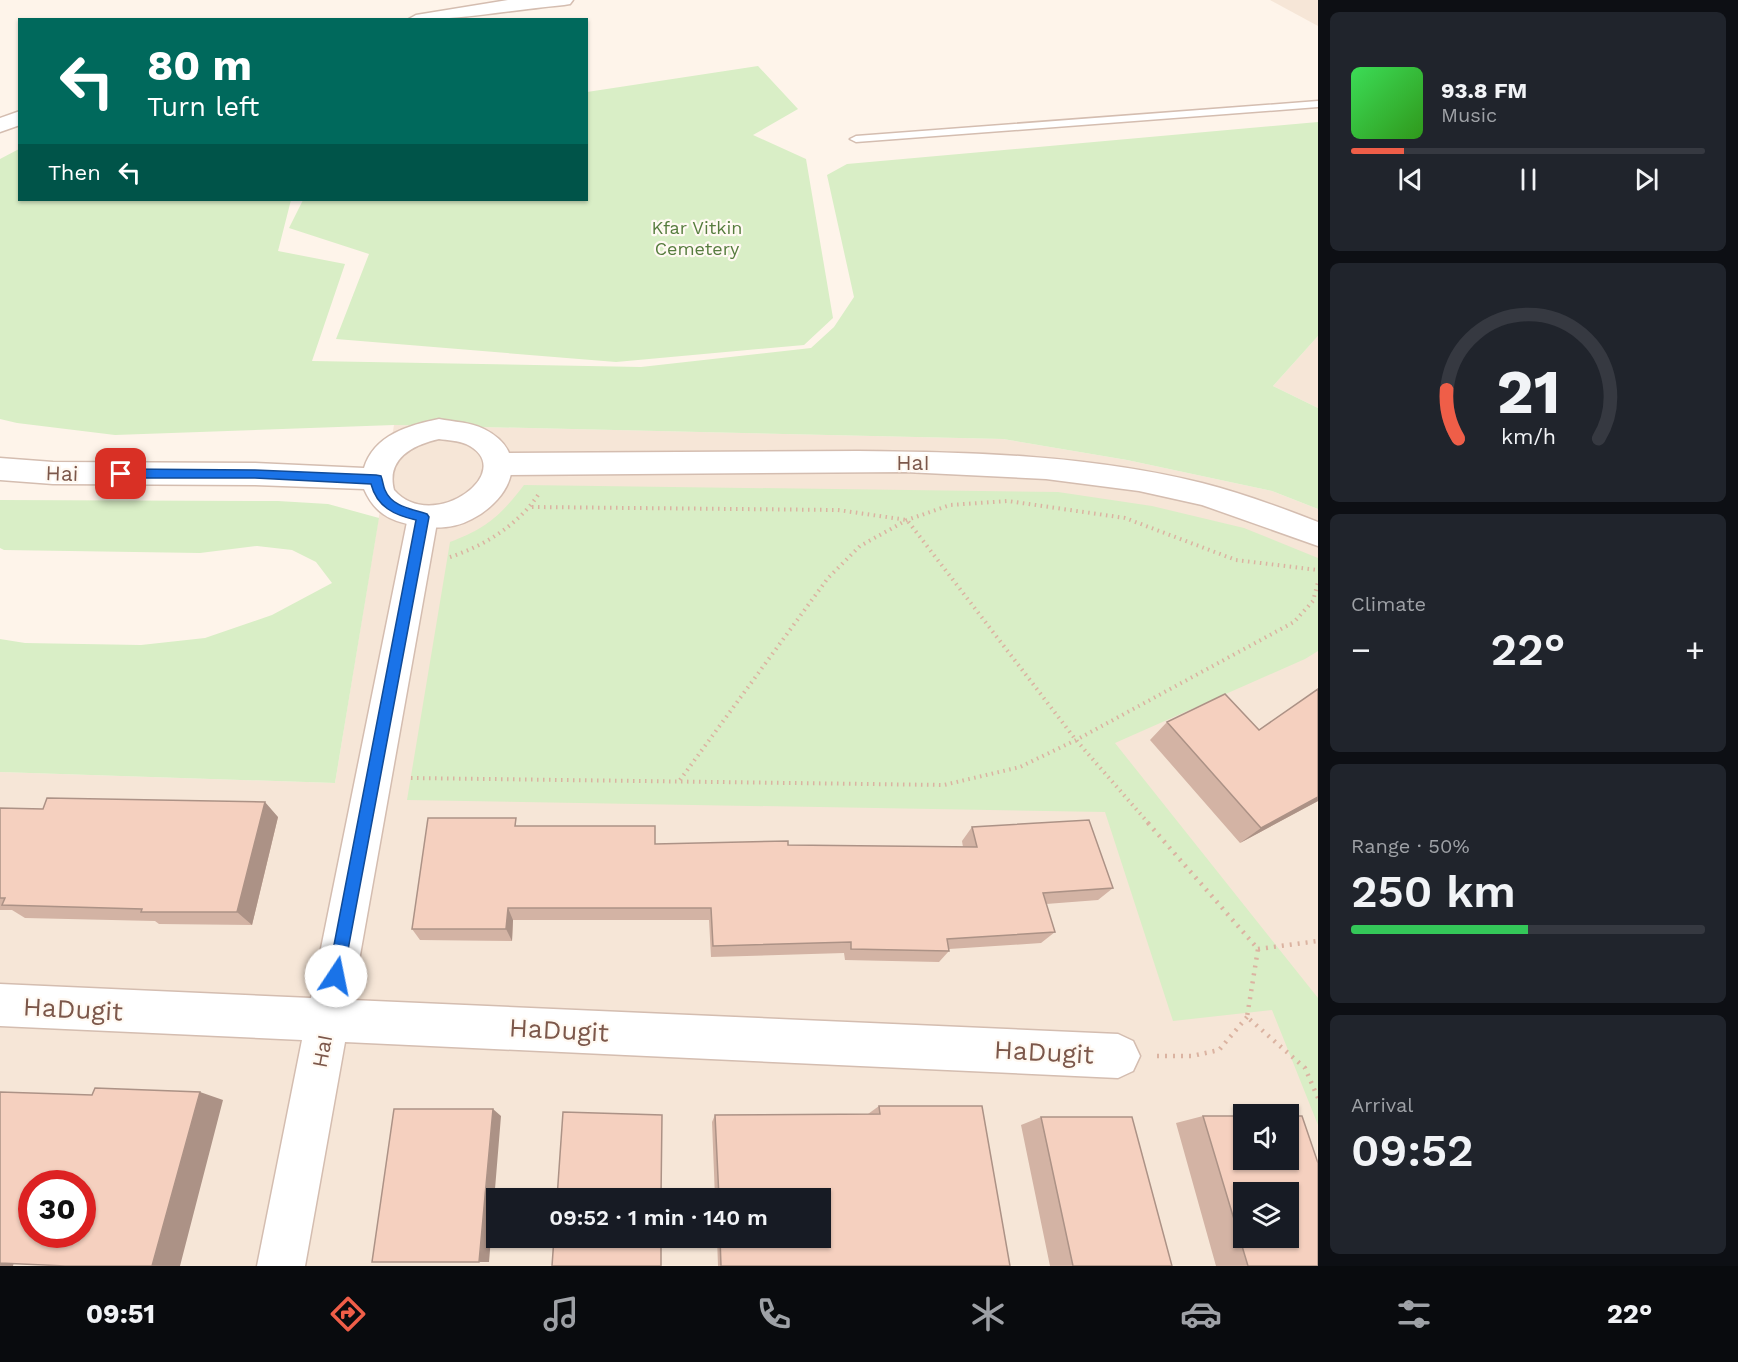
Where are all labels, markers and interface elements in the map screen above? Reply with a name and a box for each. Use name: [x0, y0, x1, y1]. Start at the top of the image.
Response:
text: 80 m: [147, 41, 252, 90]
icon: left: [48, 42, 126, 120]
text: 93.8 FM: [1441, 78, 1527, 103]
text: Turn left: [147, 91, 259, 123]
text: Music: [1441, 103, 1497, 127]
icon: left: [113, 156, 146, 189]
text: Then: [48, 160, 101, 185]
icon: previous: [1394, 163, 1427, 196]
icon: pause: [1512, 163, 1545, 196]
icon: next: [1630, 163, 1663, 196]
park label: Kfar Vitkin Cemetery: [652, 217, 742, 259]
text: 21: [1496, 355, 1560, 428]
text: km/h: [1500, 425, 1556, 450]
pin: [95, 448, 146, 499]
street label: HaI: [896, 450, 930, 475]
icon: arrive: [104, 457, 137, 490]
street label: Hai: [45, 460, 79, 486]
text: Climate: [1351, 592, 1426, 616]
text: 22°: [1491, 623, 1565, 676]
text: −: [1351, 630, 1371, 669]
text: +: [1685, 630, 1705, 669]
text: Range · 50%: [1351, 834, 1470, 858]
text: 250 km: [1351, 865, 1516, 918]
position arrow: [304, 944, 368, 1008]
street label: HaDugit: [22, 991, 124, 1027]
street label: HaDugit: [508, 1012, 610, 1048]
street label: HaI: [307, 1032, 337, 1070]
street label: HaDugit: [993, 1034, 1095, 1070]
text: Arrival: [1351, 1093, 1413, 1117]
map controls: [1233, 1104, 1299, 1248]
button: sound: [1233, 1104, 1299, 1170]
text: 09:52: [1351, 1124, 1474, 1177]
speed limit sign: 30: [18, 1170, 96, 1248]
button: layers: [1233, 1182, 1299, 1248]
text: 09:52 · 1 min · 140 m: [549, 1205, 768, 1230]
icon: directions: [327, 1293, 369, 1335]
icon: music: [540, 1293, 582, 1335]
icon: phone: [753, 1293, 795, 1335]
icon: climate: [967, 1293, 1009, 1335]
icon: car: [1180, 1293, 1222, 1335]
icon: filters: [1393, 1293, 1435, 1335]
text: 09:51: [86, 1298, 155, 1330]
text: 22°: [1607, 1298, 1652, 1330]

